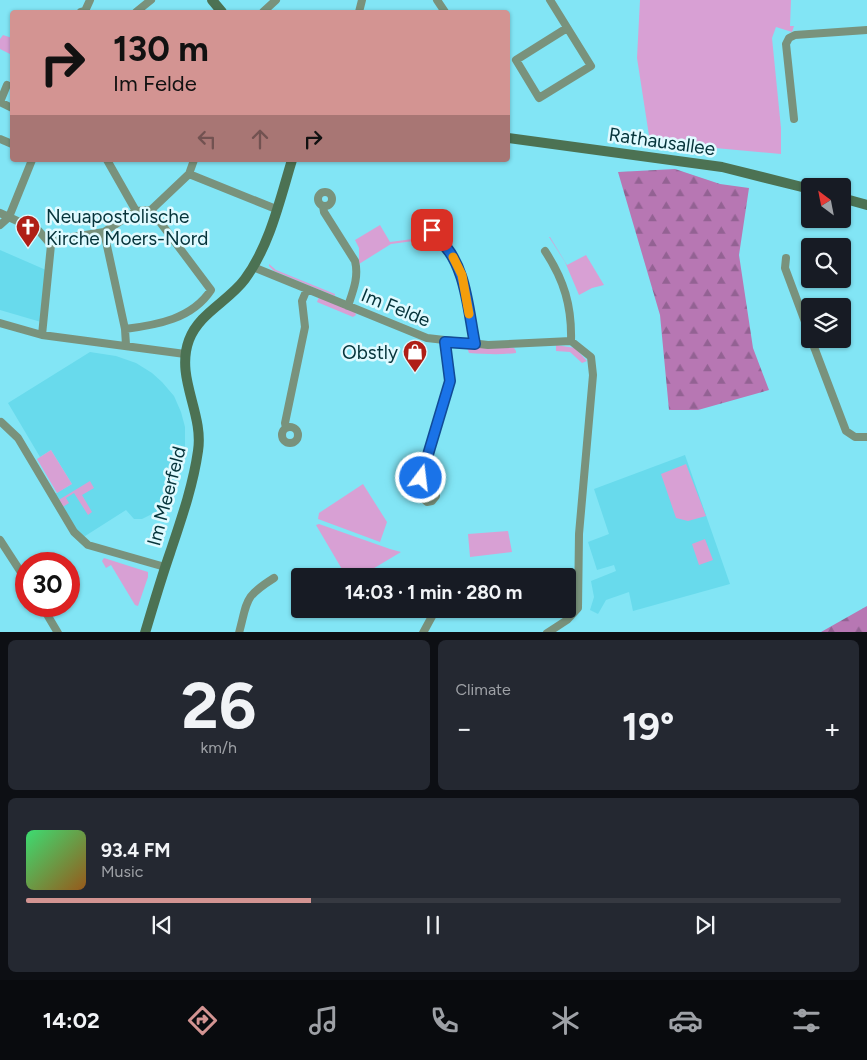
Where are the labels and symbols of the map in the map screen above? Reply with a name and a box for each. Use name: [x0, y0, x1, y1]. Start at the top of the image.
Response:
street label: Rathausallee: [607, 123, 717, 160]
north arrow: [801, 178, 851, 228]
place label: Neuapostolische Kirche Moers-Nord: [46, 205, 208, 250]
pin: [411, 209, 453, 251]
church icon: Neuapostolische Kirche Moers-Nord: [15, 214, 41, 248]
street label: Im Felde: [358, 283, 434, 332]
shop icon: Obstly: [402, 339, 428, 373]
place label: Obstly: [342, 341, 398, 364]
street label: Im Meerfeld: [142, 444, 191, 548]
position arrow: [394, 451, 446, 503]
speed limit sign: 30: [15, 552, 80, 617]

